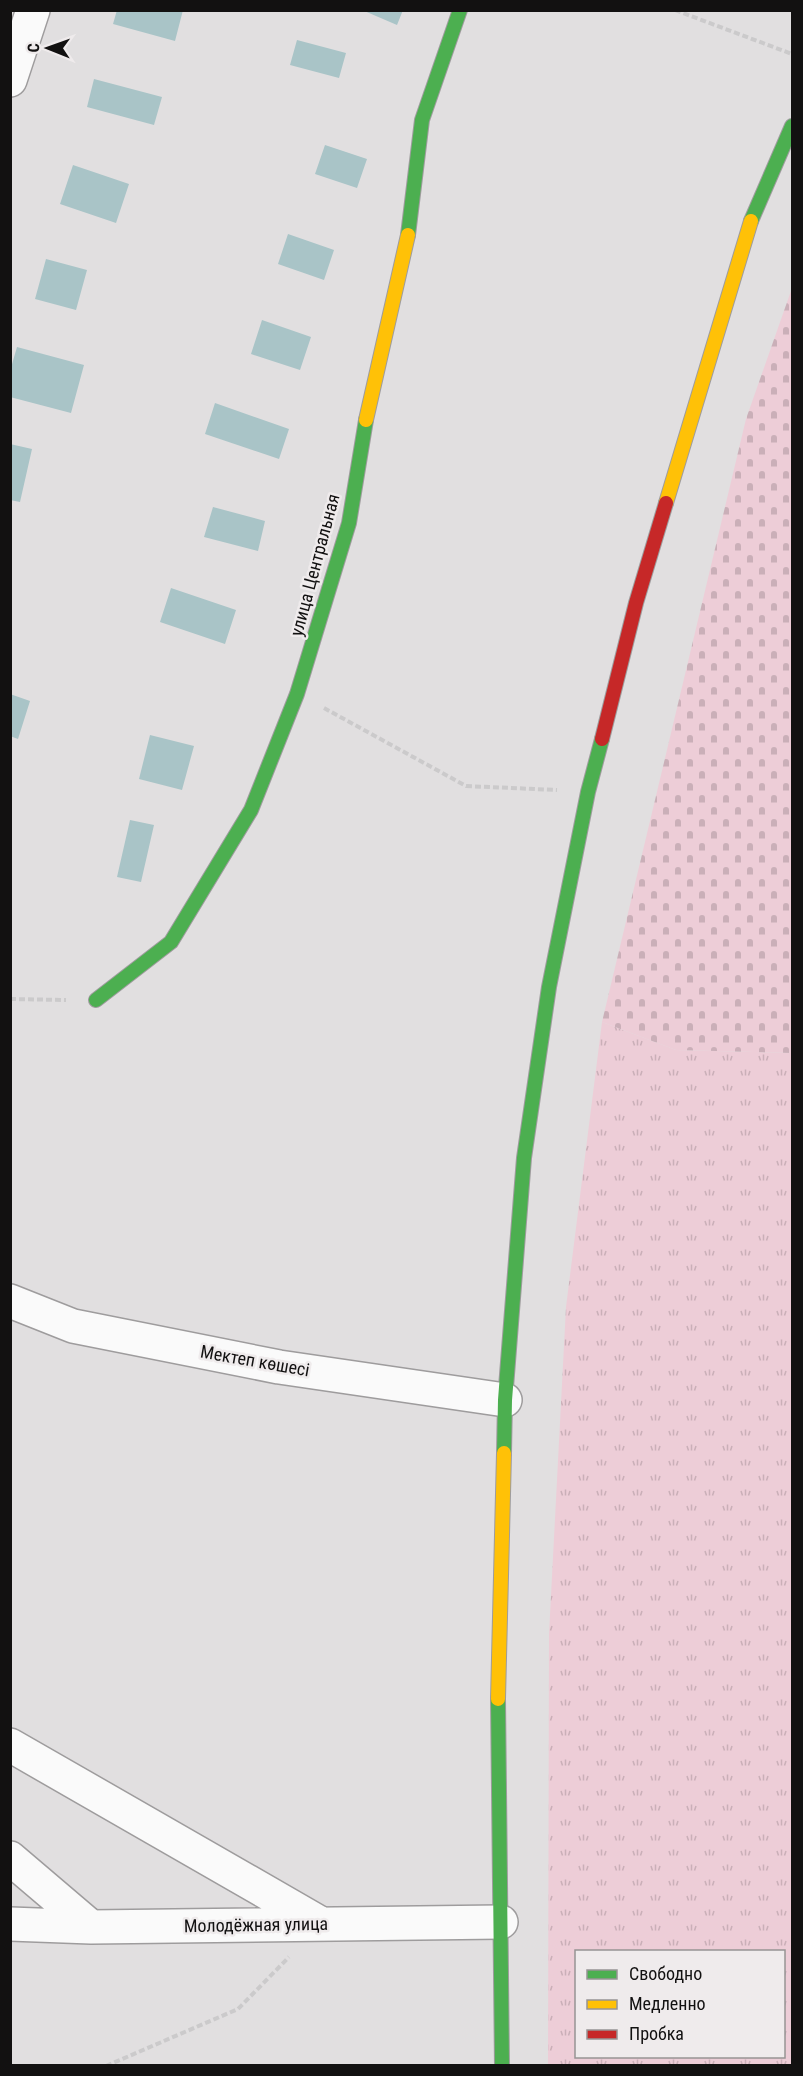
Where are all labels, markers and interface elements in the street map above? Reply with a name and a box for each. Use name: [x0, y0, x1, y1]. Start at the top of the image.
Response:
north arrow: [18, 18, 78, 78]
text: С: [24, 43, 43, 52]
street label: улица Центральная: [285, 492, 344, 638]
street label: Мектеп көшесі: [199, 1341, 311, 1380]
street label: Молодёжная улица: [184, 1913, 328, 1936]
legend: [575, 1950, 785, 2058]
text: Свободно: [629, 1963, 702, 1984]
text: Медленно: [629, 1993, 706, 2014]
text: Пробка: [629, 2023, 684, 2044]

